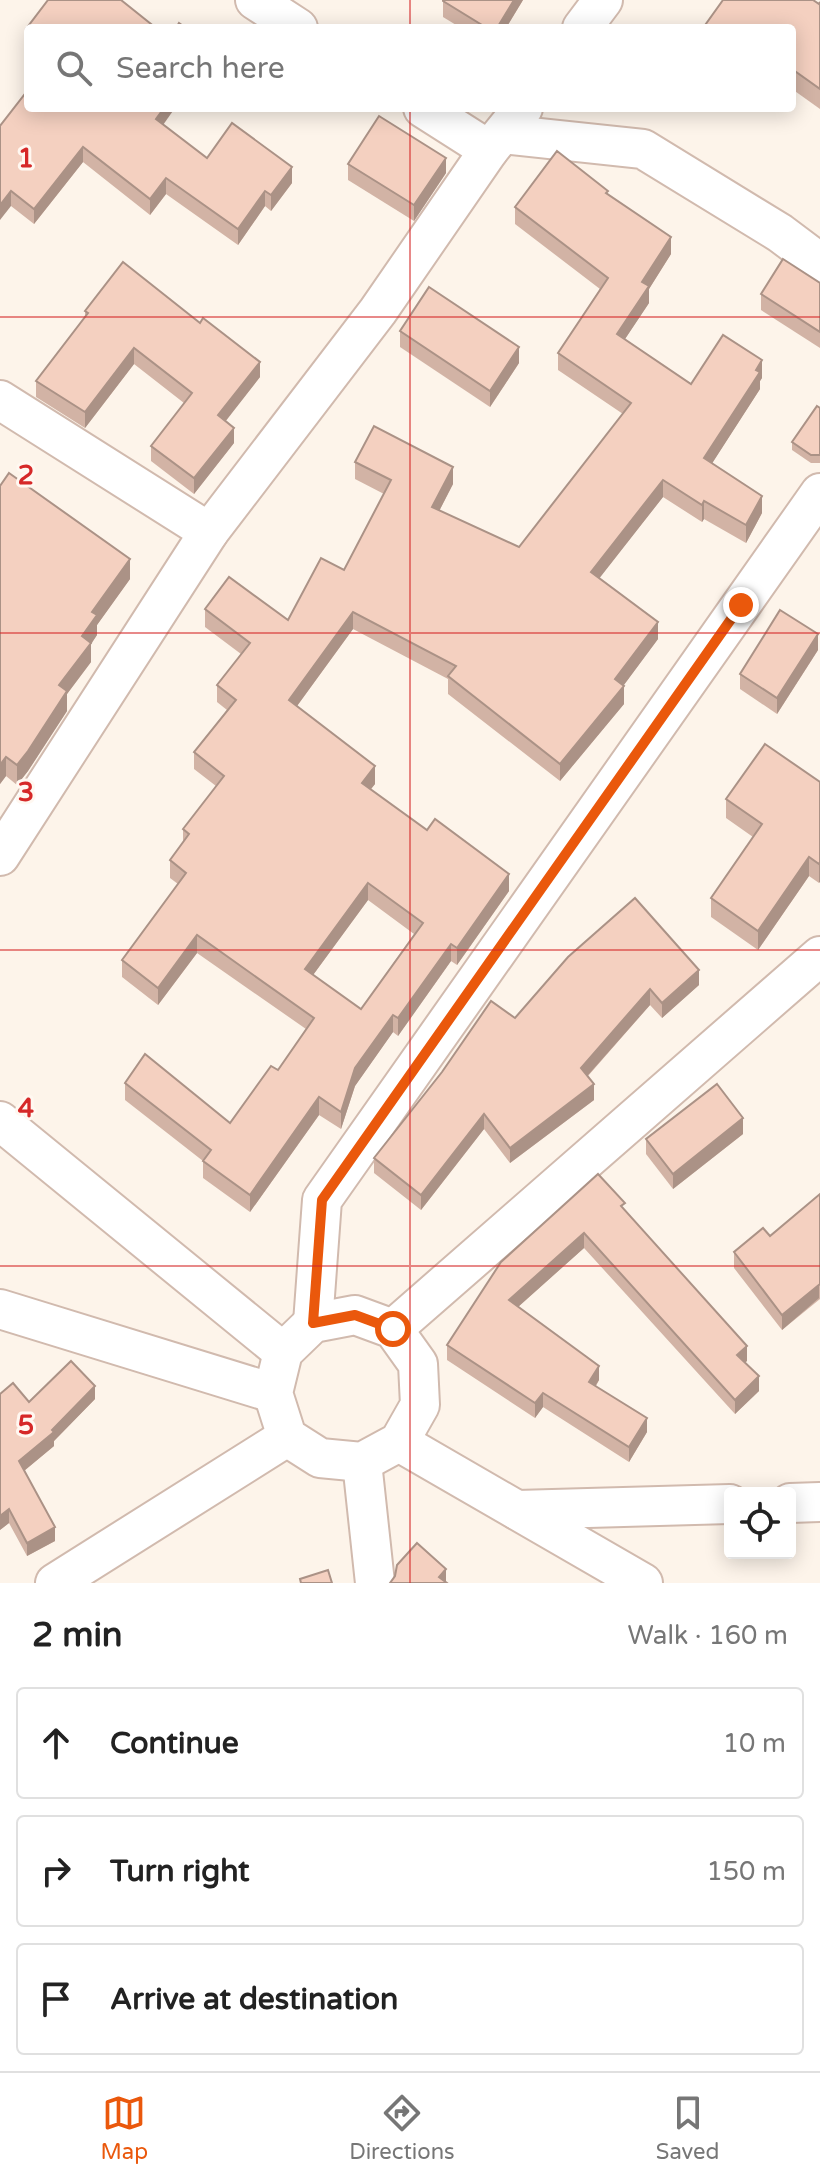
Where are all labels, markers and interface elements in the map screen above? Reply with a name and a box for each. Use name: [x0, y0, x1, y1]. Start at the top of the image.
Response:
search box: [24, 24, 796, 112]
icon: search: [52, 46, 96, 90]
text: Search here: [116, 50, 285, 87]
text: 1: [18, 143, 34, 174]
text: 2: [18, 460, 34, 491]
route end: [723, 587, 759, 623]
text: 3: [18, 777, 34, 808]
text: 4: [18, 1093, 34, 1124]
route start: [375, 1311, 411, 1347]
text: 5: [18, 1410, 34, 1441]
map controls: [724, 1487, 796, 1559]
button: locate: [724, 1487, 796, 1559]
text: 2 min: [32, 1615, 123, 1656]
text: Walk · 160 m: [628, 1620, 788, 1651]
icon: ahead: [34, 1721, 78, 1765]
text: Continue: [110, 1725, 239, 1762]
text: 10 m: [723, 1728, 786, 1759]
icon: right: [34, 1849, 78, 1893]
text: Turn right: [110, 1853, 250, 1890]
text: 150 m: [706, 1856, 786, 1887]
icon: arrive: [34, 1977, 78, 2021]
text: Arrive at destination: [110, 1981, 398, 2018]
tab: Map: [101, 2091, 148, 2165]
tab: Directions: [349, 2091, 455, 2165]
tab: Saved: [656, 2091, 719, 2165]

